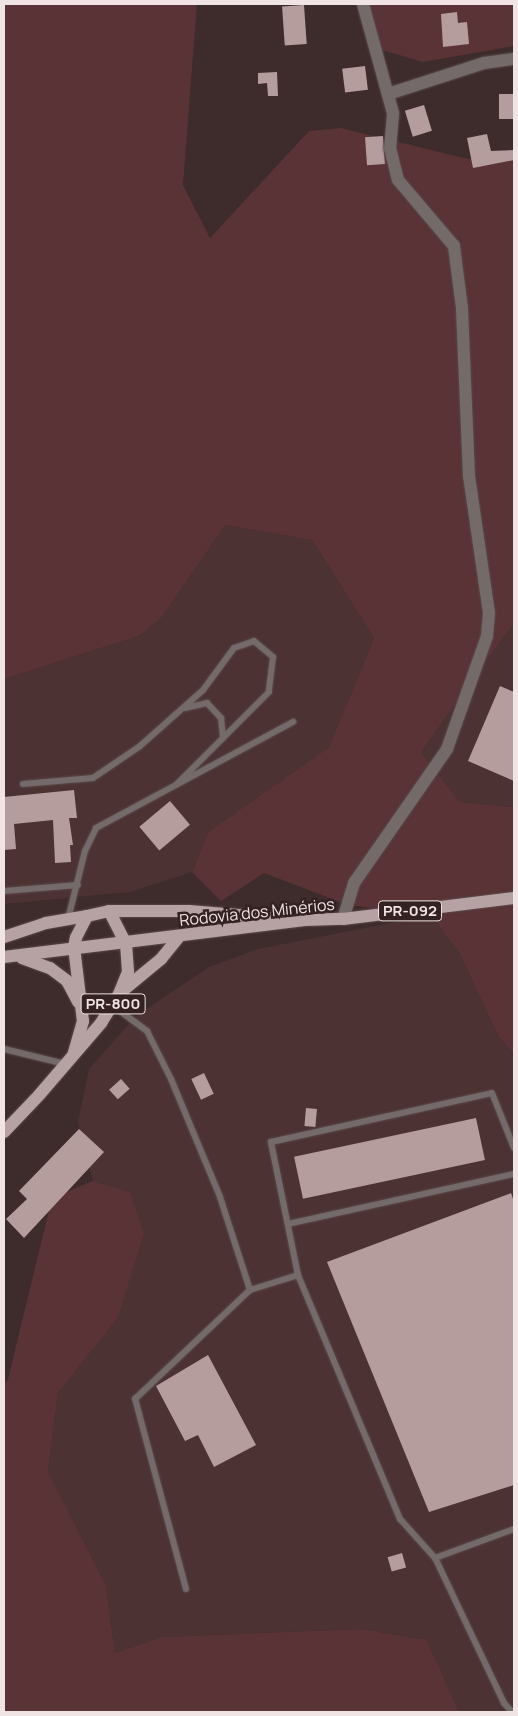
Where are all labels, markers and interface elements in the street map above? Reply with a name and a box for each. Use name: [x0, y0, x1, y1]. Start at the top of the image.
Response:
street label: Rodovia dos Minérios: [178, 894, 336, 930]
road number: PR-092: [378, 898, 442, 924]
road number: PR-800: [80, 992, 146, 1016]

